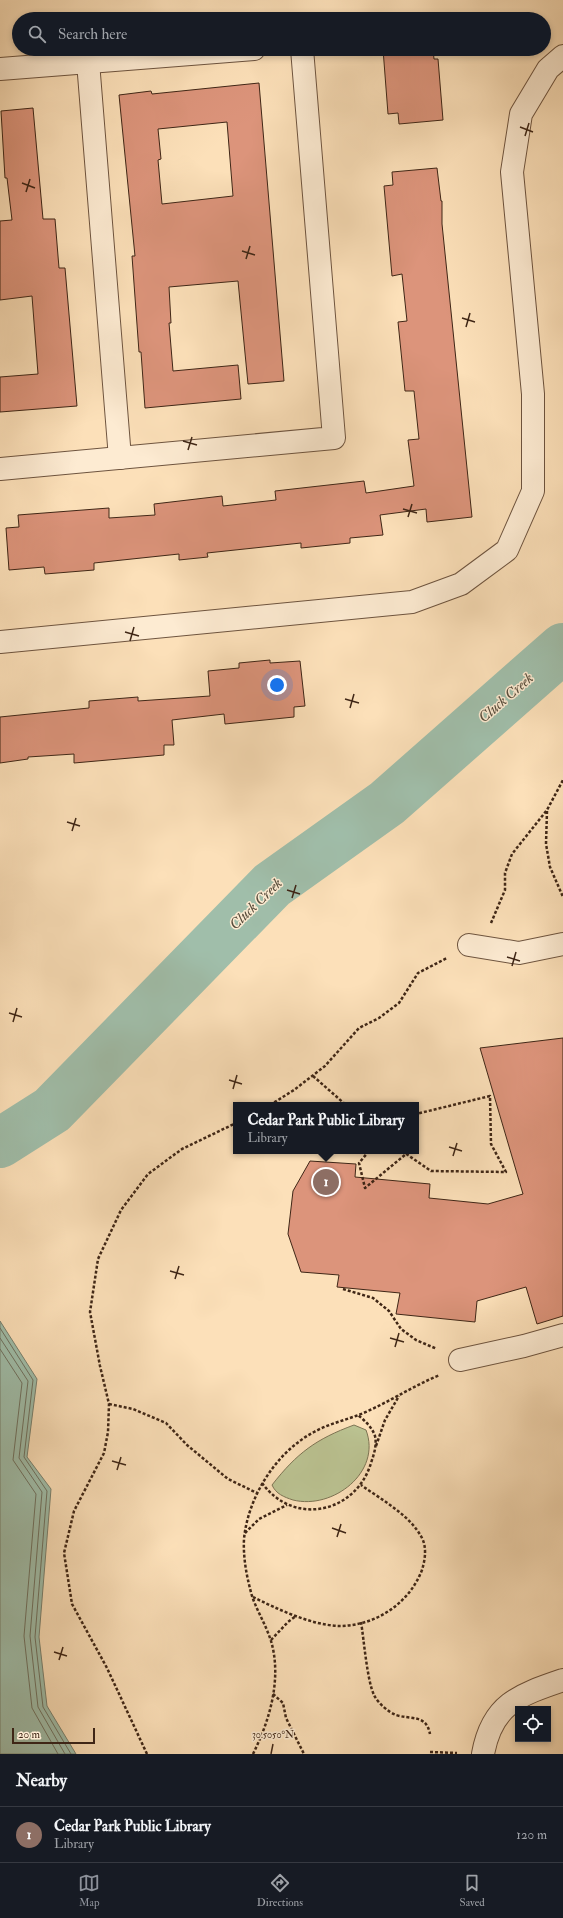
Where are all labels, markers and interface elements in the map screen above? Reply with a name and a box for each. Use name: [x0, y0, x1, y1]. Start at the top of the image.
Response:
search box: [12, 12, 551, 56]
icon: search: [26, 23, 48, 45]
text: Search here: [58, 25, 127, 44]
water label: Cluck Creek: [475, 669, 537, 727]
your location: [267, 675, 287, 695]
water label: Cluck Creek: [225, 874, 287, 934]
popup: [233, 1102, 419, 1154]
text: Cedar Park Public Library: [248, 1111, 404, 1130]
text: Library: [248, 1130, 288, 1146]
pin: 1: [313, 1167, 339, 1197]
map controls: [515, 1706, 551, 1742]
button: locate: [515, 1706, 551, 1742]
scale bar: [12, 1726, 95, 1745]
text: 20 m: [18, 1728, 40, 1741]
text: 30.5050°N: [252, 1729, 294, 1741]
text: Nearby: [16, 1770, 67, 1791]
text: Cedar Park Public Library: [54, 1817, 211, 1836]
text: 1: [27, 1827, 31, 1843]
text: 120 m: [516, 1827, 547, 1843]
text: Library: [54, 1836, 94, 1852]
tab: Map: [78, 1872, 100, 1909]
tab: Directions: [257, 1872, 303, 1909]
tab: Saved: [460, 1872, 485, 1909]

